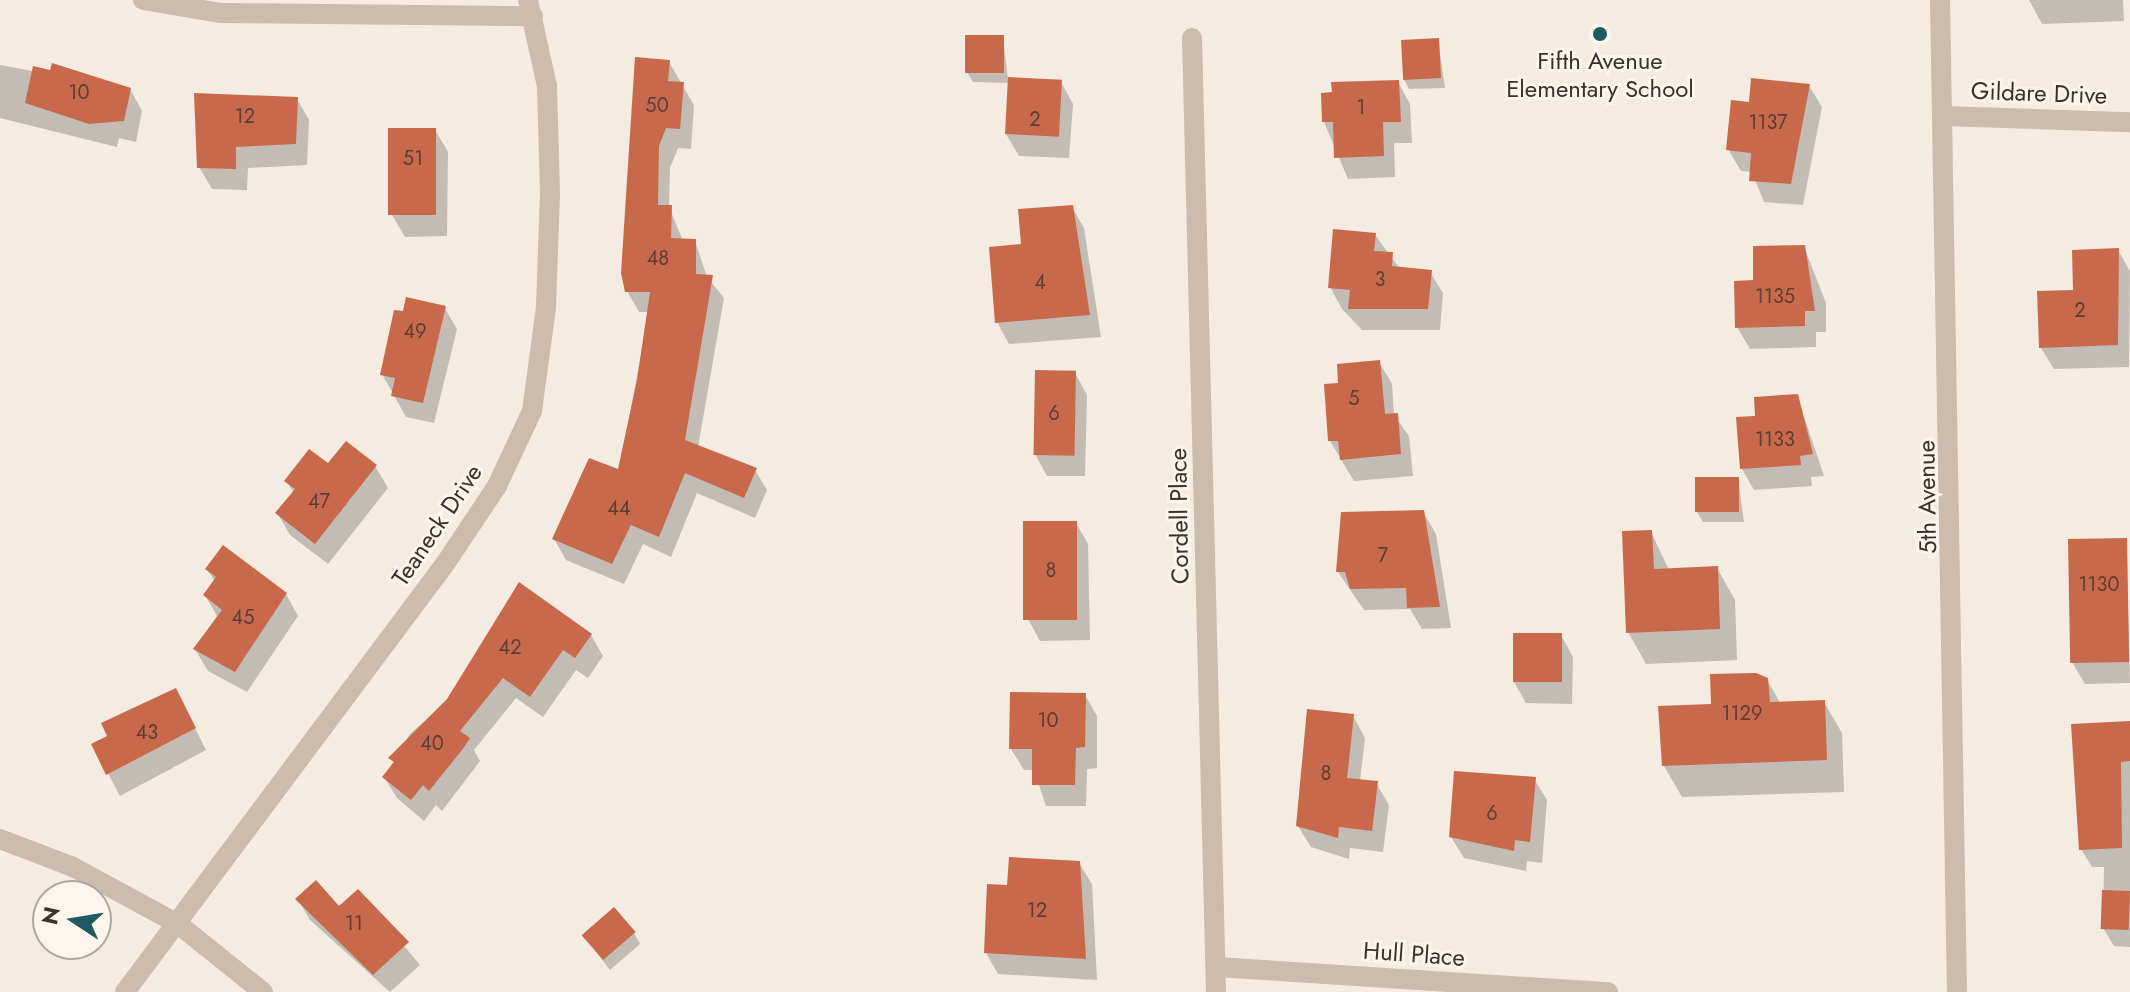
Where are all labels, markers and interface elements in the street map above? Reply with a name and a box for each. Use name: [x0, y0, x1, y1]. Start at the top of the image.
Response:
marker: Fifth Avenue Elementary School: [1591, 25, 1609, 43]
place label: Fifth Avenue Elementary School: [1506, 47, 1694, 103]
street label: Gildare Drive: [1970, 76, 2108, 110]
house number: 10: [69, 80, 89, 104]
house number: 50: [645, 93, 669, 117]
house number: 1: [1357, 95, 1365, 119]
house number: 12: [235, 104, 255, 128]
house number: 2: [1029, 107, 1041, 131]
house number: 1137: [1748, 110, 1788, 134]
house number: 51: [403, 146, 423, 170]
house number: 48: [647, 246, 669, 270]
house number: 3: [1375, 267, 1385, 291]
house number: 4: [1034, 270, 1046, 294]
house number: 1135: [1755, 284, 1795, 308]
house number: 2: [2074, 298, 2086, 322]
house number: 49: [403, 319, 427, 343]
house number: 5: [1348, 386, 1360, 410]
house number: 6: [1048, 401, 1060, 425]
house number: 1133: [1755, 427, 1795, 451]
street label: 5th Avenue: [1912, 440, 1942, 554]
street label: Cordell Place: [1163, 448, 1195, 584]
street label: Teaneck Drive: [386, 459, 488, 591]
house number: 47: [308, 489, 330, 513]
house number: 44: [607, 496, 631, 520]
house number: 7: [1378, 543, 1388, 567]
house number: 8: [1046, 558, 1056, 582]
house number: 1130: [2079, 572, 2119, 596]
house number: 45: [232, 605, 254, 629]
house number: 42: [498, 635, 522, 659]
house number: 1129: [1722, 701, 1762, 725]
house number: 10: [1038, 708, 1058, 732]
house number: 43: [136, 720, 158, 744]
house number: 40: [420, 731, 444, 755]
house number: 8: [1321, 761, 1331, 785]
house number: 6: [1486, 801, 1498, 825]
north arrow: [32, 880, 112, 960]
house number: 12: [1027, 898, 1047, 922]
text: N: [33, 904, 68, 927]
house number: 11: [345, 911, 363, 935]
street label: Hull Place: [1362, 936, 1466, 972]

